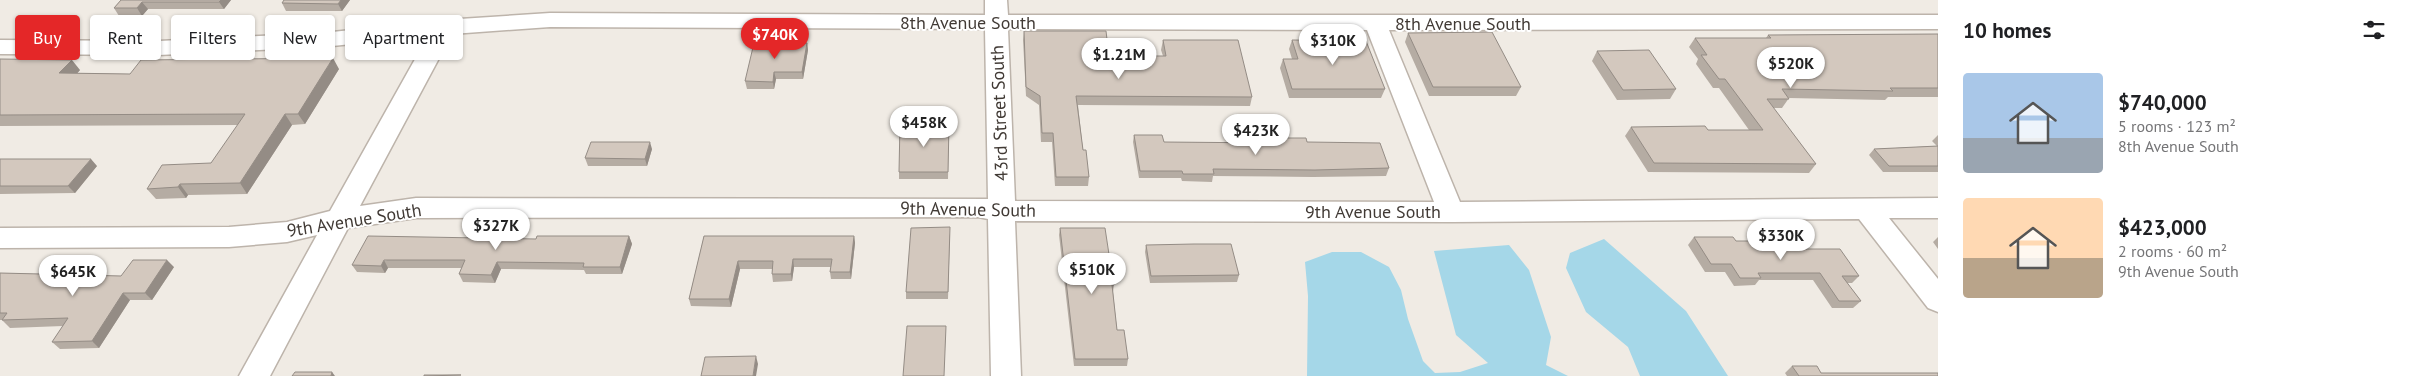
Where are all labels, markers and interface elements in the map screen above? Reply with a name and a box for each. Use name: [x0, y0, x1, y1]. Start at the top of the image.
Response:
street label: 8th Avenue South: [900, 11, 1036, 34]
street label: 8th Avenue South: [1395, 12, 1531, 35]
chip: Buy: [15, 15, 80, 60]
chip: Rent: [90, 15, 161, 60]
chip: Filters: [171, 15, 255, 60]
chip: New: [265, 15, 335, 60]
chip: Apartment: [345, 15, 463, 60]
icon: filters: [2360, 16, 2388, 44]
text: 10 homes: [1963, 17, 2051, 44]
pin: $740K: [740, 18, 810, 60]
pin: $310K: [1298, 23, 1368, 66]
text: $740K: [752, 24, 798, 44]
text: $310K: [1310, 30, 1356, 50]
pin: $1.21M: [1078, 38, 1160, 80]
text: $1.21M: [1092, 44, 1146, 64]
street label: 43rd Street South: [985, 45, 1013, 181]
pin: $520K: [1756, 46, 1826, 89]
text: $520K: [1768, 53, 1814, 73]
text: $740,000: [2118, 89, 2207, 116]
icon: home: [2003, 93, 2063, 153]
pin: $458K: [889, 106, 959, 148]
text: $458K: [901, 112, 947, 132]
pin: $423K: [1221, 114, 1291, 156]
text: 5 rooms · 123 m²: [2118, 116, 2236, 136]
text: $423K: [1233, 120, 1279, 140]
text: 8th Avenue South: [2118, 136, 2239, 156]
street label: 9th Avenue South: [900, 196, 1036, 222]
street label: 9th Avenue South: [285, 198, 423, 242]
street label: 9th Avenue South: [1305, 200, 1441, 223]
pin: $327K: [461, 208, 531, 251]
text: $423,000: [2118, 214, 2207, 241]
text: $327K: [473, 215, 519, 235]
pin: $330K: [1746, 218, 1816, 261]
icon: home: [2003, 218, 2063, 278]
text: $330K: [1758, 225, 1804, 245]
text: 2 rooms · 60 m²: [2118, 241, 2227, 261]
pin: $510K: [1057, 252, 1127, 295]
pin: $645K: [38, 254, 108, 297]
text: $510K: [1069, 259, 1115, 279]
text: $645K: [50, 261, 96, 281]
text: 9th Avenue South: [2118, 261, 2239, 281]

